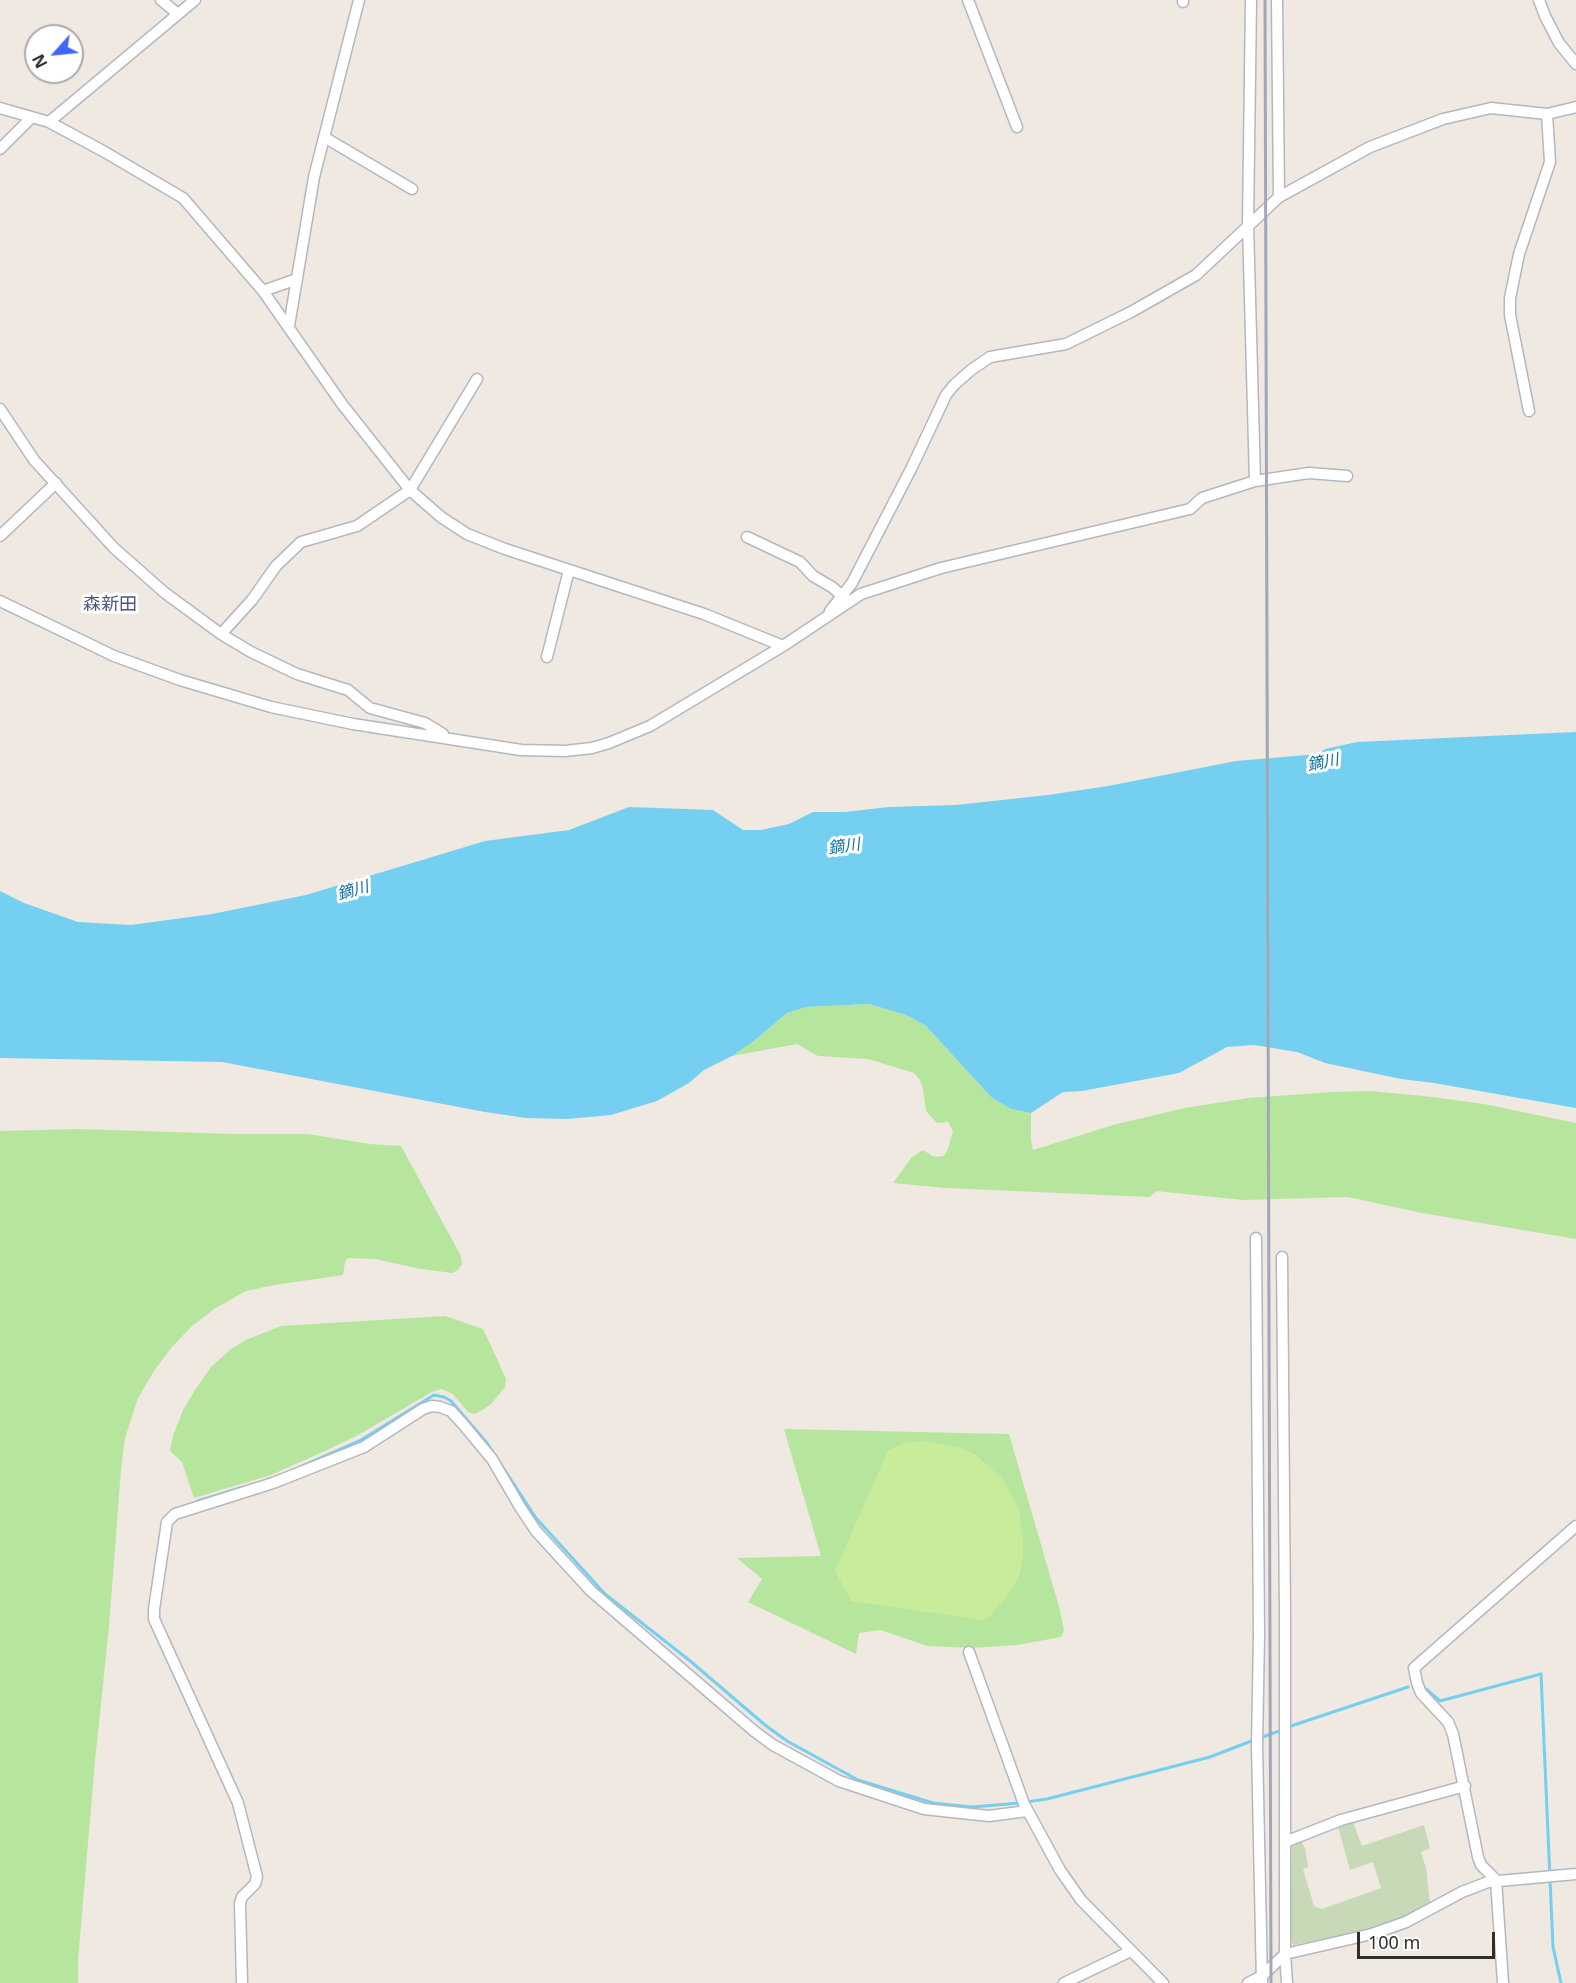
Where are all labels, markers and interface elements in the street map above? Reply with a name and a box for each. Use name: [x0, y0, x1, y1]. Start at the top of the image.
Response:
north arrow: [24, 24, 84, 84]
text: N: [27, 50, 53, 72]
district label: 森新田: [83, 594, 137, 616]
water label: 鏑川: [1305, 751, 1341, 775]
water label: 鏑川: [827, 835, 861, 859]
water label: 鏑川: [335, 877, 371, 905]
scale bar: [1360, 1920, 1498, 1958]
text: 100 m: [1368, 1930, 1420, 1954]

